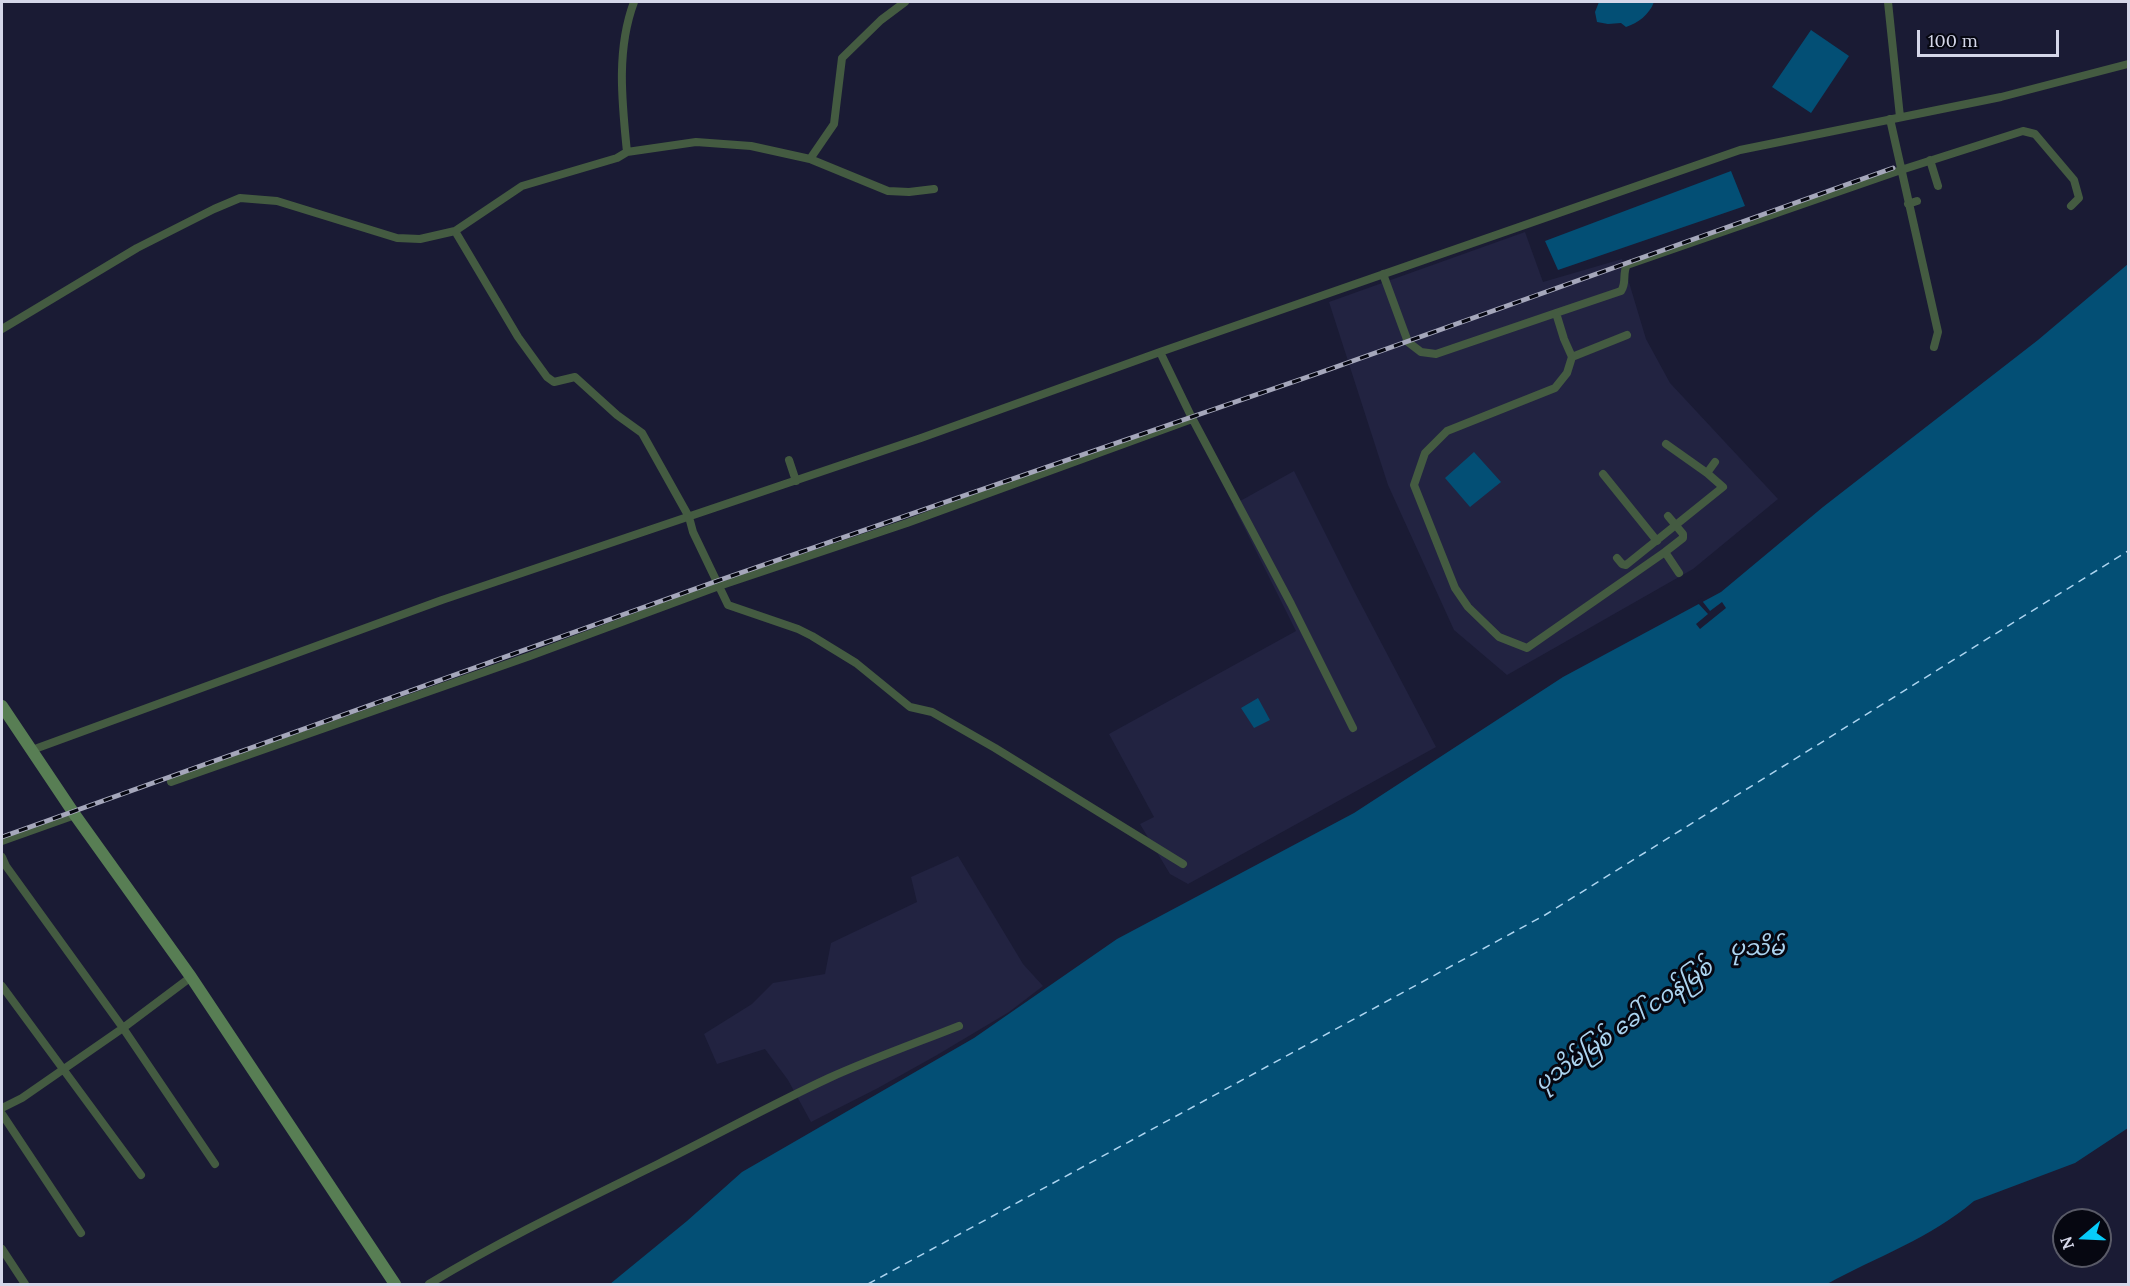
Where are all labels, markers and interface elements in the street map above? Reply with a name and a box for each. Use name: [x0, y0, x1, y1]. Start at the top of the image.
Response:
scale bar: [1920, 18, 2062, 56]
text: 100 m: [1928, 29, 1978, 52]
water label: ပုသိမ်: [1730, 936, 1784, 962]
water label: ပုသိမ်မြစ် ခေါ် ငဝန်မြစ်: [1530, 955, 1718, 1097]
north arrow: [2052, 1208, 2112, 1268]
text: N: [2055, 1234, 2078, 1252]

